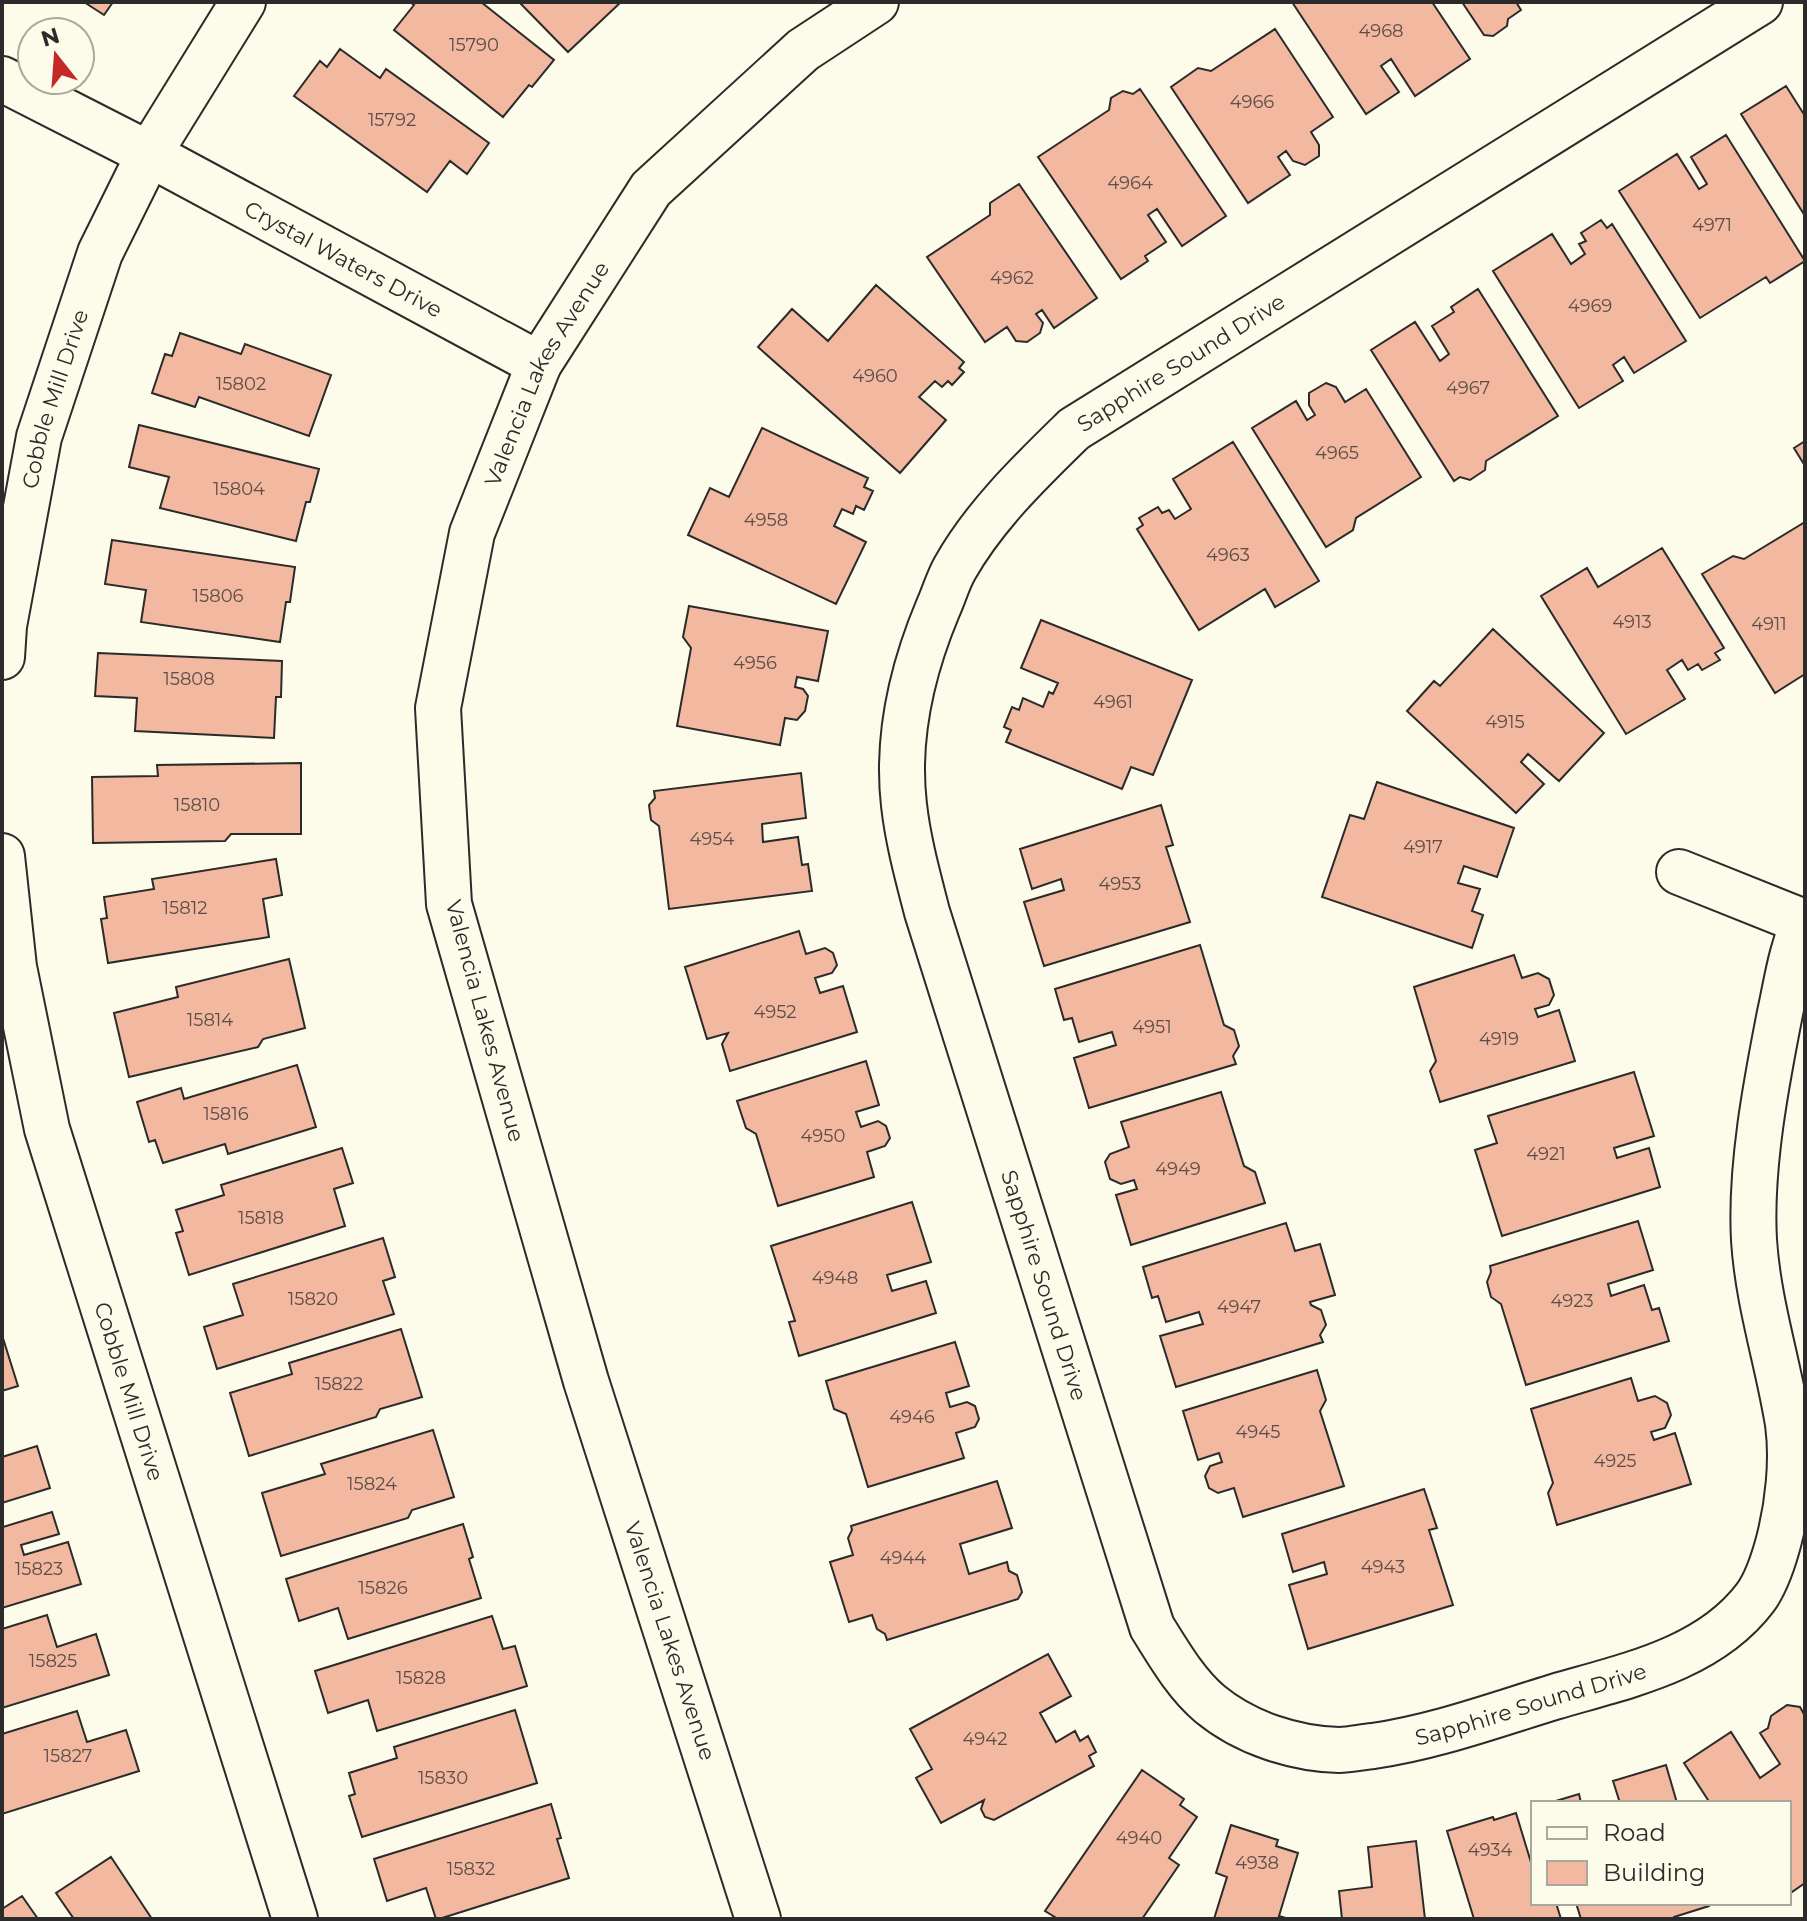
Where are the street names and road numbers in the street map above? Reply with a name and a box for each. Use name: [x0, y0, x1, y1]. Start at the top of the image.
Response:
street label: Crystal Waters Drive: [240, 194, 447, 323]
street label: Valencia Lakes Avenue: [478, 256, 615, 490]
street label: Sapphire Sound Drive: [1072, 288, 1290, 438]
street label: Cobble Mill Drive: [16, 306, 94, 491]
street label: Valencia Lakes Avenue: [440, 897, 530, 1145]
street label: Sapphire Sound Drive: [996, 1167, 1093, 1404]
street label: Cobble Mill Drive: [89, 1299, 170, 1484]
street label: Valencia Lakes Avenue: [619, 1518, 721, 1764]
street label: Sapphire Sound Drive: [1412, 1657, 1650, 1751]

